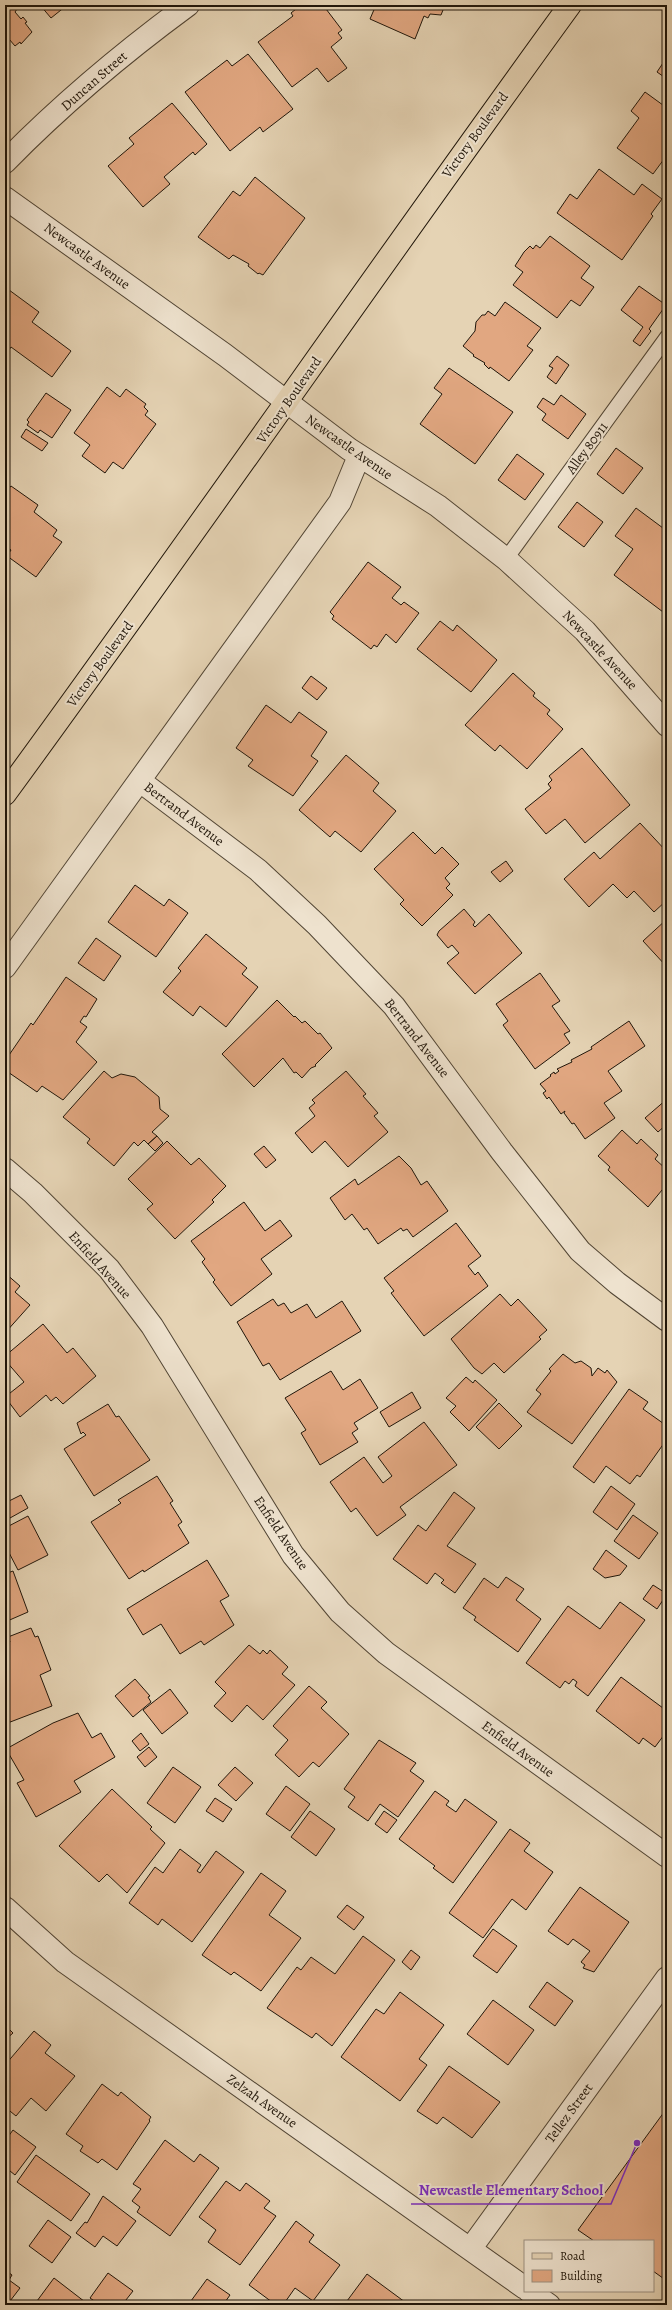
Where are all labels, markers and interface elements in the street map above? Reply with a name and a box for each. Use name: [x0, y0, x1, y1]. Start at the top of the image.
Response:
street label: Duncan Street: [57, 47, 132, 115]
street label: Victory Boulevard: [437, 88, 513, 183]
street label: Newcastle Avenue: [40, 218, 134, 294]
street label: Victory Boulevard: [251, 352, 326, 448]
street label: Newcastle Avenue: [302, 410, 396, 484]
street label: Alley 80911: [561, 418, 613, 479]
street label: Newcastle Avenue: [558, 606, 642, 694]
street label: Victory Boulevard: [62, 617, 138, 712]
street label: Bertrand Avenue: [140, 778, 228, 850]
street label: Bertrand Avenue: [380, 994, 454, 1082]
street label: Enfield Avenue: [64, 1227, 136, 1303]
street label: Enfield Avenue: [249, 1492, 313, 1574]
street label: Enfield Avenue: [478, 1716, 558, 1782]
street label: Zelzah Avenue: [223, 2070, 301, 2132]
street label: Tellez Street: [541, 2079, 597, 2147]
callout: Newcastle Elementary School: [411, 2177, 611, 2204]
text: Newcastle Elementary School: [419, 2180, 603, 2200]
legend: [524, 2240, 654, 2292]
text: Road: [560, 2248, 586, 2264]
text: Building: [560, 2268, 602, 2284]

